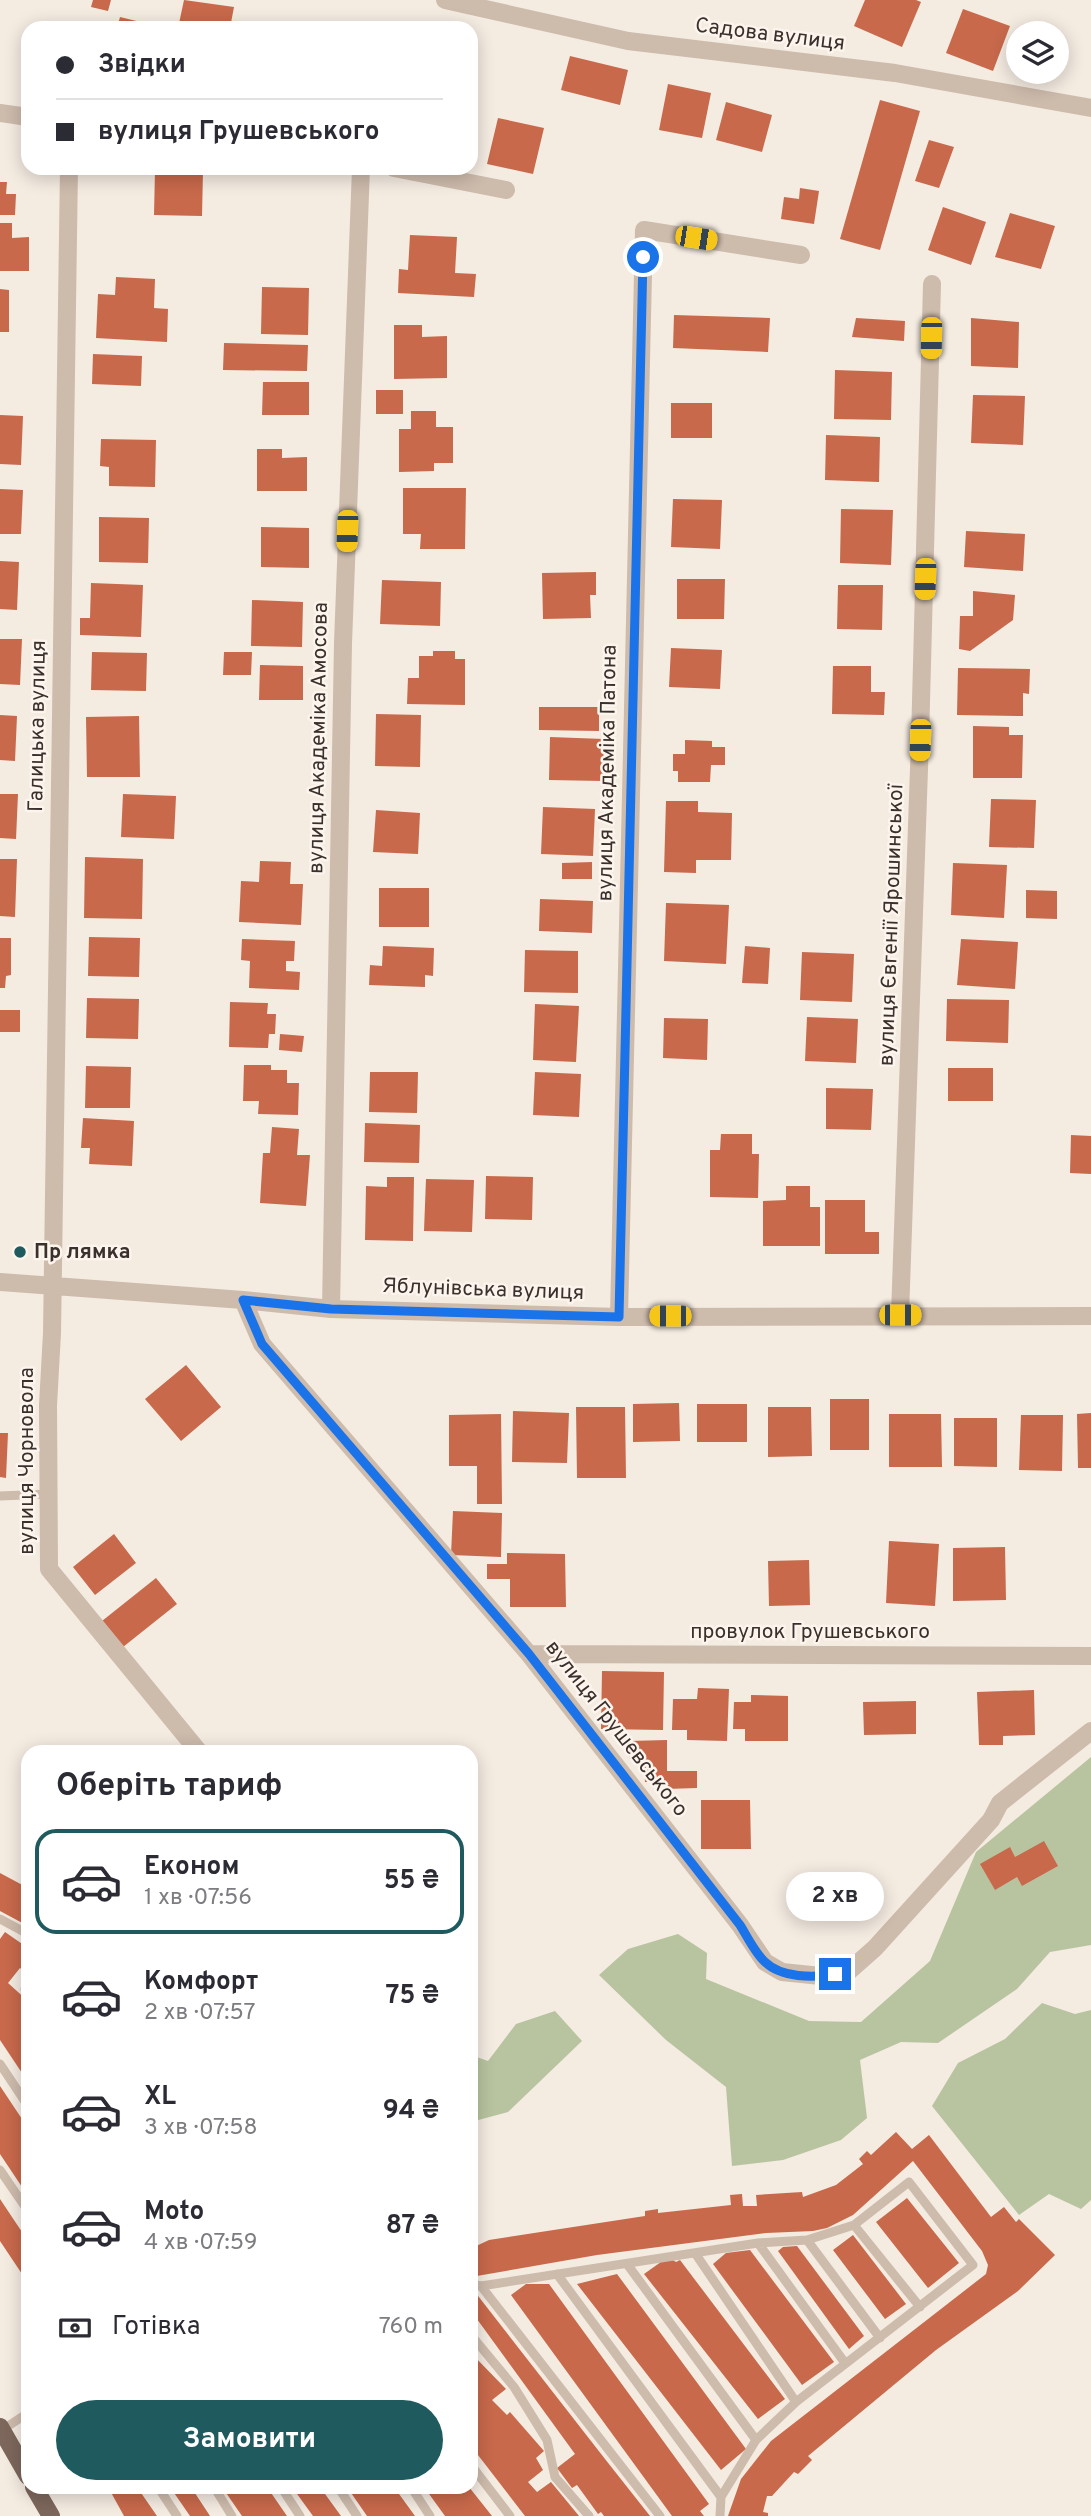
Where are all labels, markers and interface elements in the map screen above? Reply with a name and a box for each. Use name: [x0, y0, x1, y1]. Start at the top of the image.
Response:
street label: Садова вулиця: [694, 12, 846, 58]
map controls: [1006, 21, 1069, 84]
button: layers: [1006, 21, 1069, 84]
text: Звідки: [98, 49, 186, 82]
text: вулиця Грушевського: [98, 116, 380, 149]
car: [674, 224, 719, 252]
route start: [627, 241, 659, 273]
car: [921, 317, 942, 359]
car: [336, 510, 359, 552]
car: [914, 558, 937, 600]
street label: вулиця Академіка Амосова: [303, 602, 335, 874]
street label: Галицька вулиця: [23, 640, 53, 812]
street label: вулиця Академіка Патона: [592, 644, 624, 902]
car: [909, 719, 932, 761]
street label: вулиця Євгенії Ярошинської: [874, 783, 910, 1067]
place label: Пр лямка: [34, 1239, 130, 1266]
marker: Пр лямка: [12, 1244, 28, 1260]
street label: Яблунівська вулиця: [381, 1273, 585, 1307]
car: [880, 1305, 922, 1326]
car: [650, 1306, 692, 1327]
street label: вулиця Чорновола: [14, 1367, 41, 1555]
street label: провулок Грушевського: [690, 1619, 930, 1646]
street label: вулиця Грушевського: [539, 1635, 693, 1823]
text: Оберіть тариф: [56, 1767, 282, 1807]
icon: car: [60, 1850, 123, 1913]
text: Економ: [144, 1851, 239, 1884]
text: 55 ₴: [384, 1865, 439, 1898]
callout: 2 хв: [786, 1872, 884, 1922]
text: 2 хв: [812, 1882, 858, 1911]
text: 1 хв · 07:56: [144, 1884, 252, 1913]
route end: [819, 1958, 851, 1990]
icon: car: [60, 1965, 123, 2028]
text: Комфорт: [144, 1966, 258, 1999]
text: 75 ₴: [386, 1980, 439, 2013]
text: 2 хв · 07:57: [144, 1999, 256, 2028]
icon: car: [60, 2080, 123, 2143]
text: XL: [144, 2081, 176, 2114]
text: 94 ₴: [383, 2095, 439, 2128]
text: 3 хв · 07:58: [144, 2114, 258, 2143]
icon: car: [60, 2195, 123, 2258]
text: Moto: [144, 2196, 204, 2229]
text: 87 ₴: [386, 2210, 439, 2243]
text: 4 хв · 07:59: [144, 2229, 257, 2258]
icon: cash: [56, 2309, 94, 2347]
text: Готівка: [112, 2311, 201, 2344]
text: 760 m: [379, 2313, 443, 2342]
button: Замовити: [56, 2400, 443, 2480]

